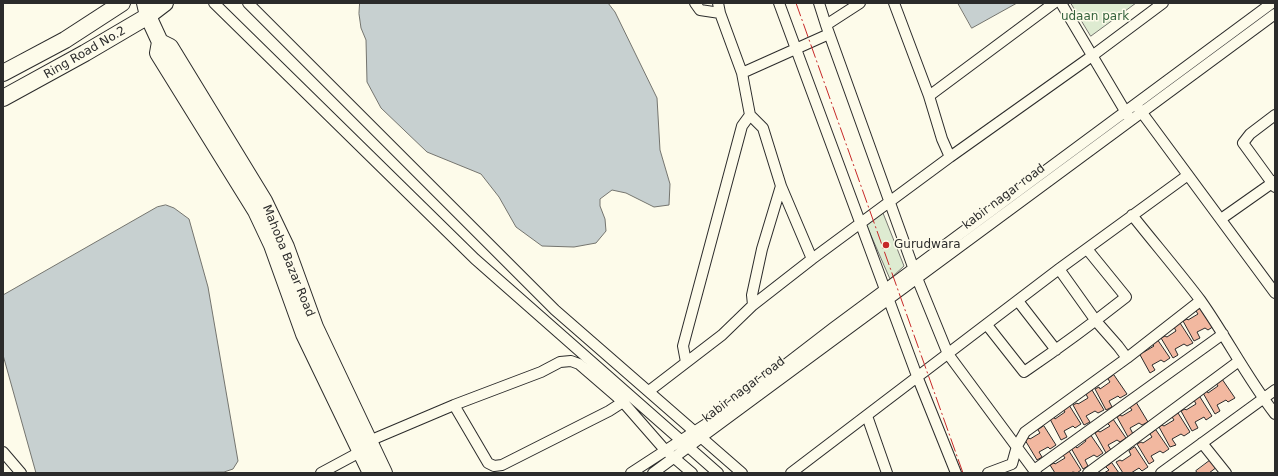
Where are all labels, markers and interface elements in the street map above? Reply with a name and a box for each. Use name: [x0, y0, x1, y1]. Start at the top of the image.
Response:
park label: udaan park: [1061, 10, 1129, 24]
street label: Ring Road No.2: [41, 24, 129, 82]
street label: kabir nagar road: [960, 161, 1048, 233]
street label: Mahoba Bazar Road: [259, 203, 317, 319]
place label: Gurudwara: [894, 238, 961, 252]
marker: Gurudwara: [881, 240, 891, 250]
street label: kabir nagar road: [700, 354, 788, 426]

